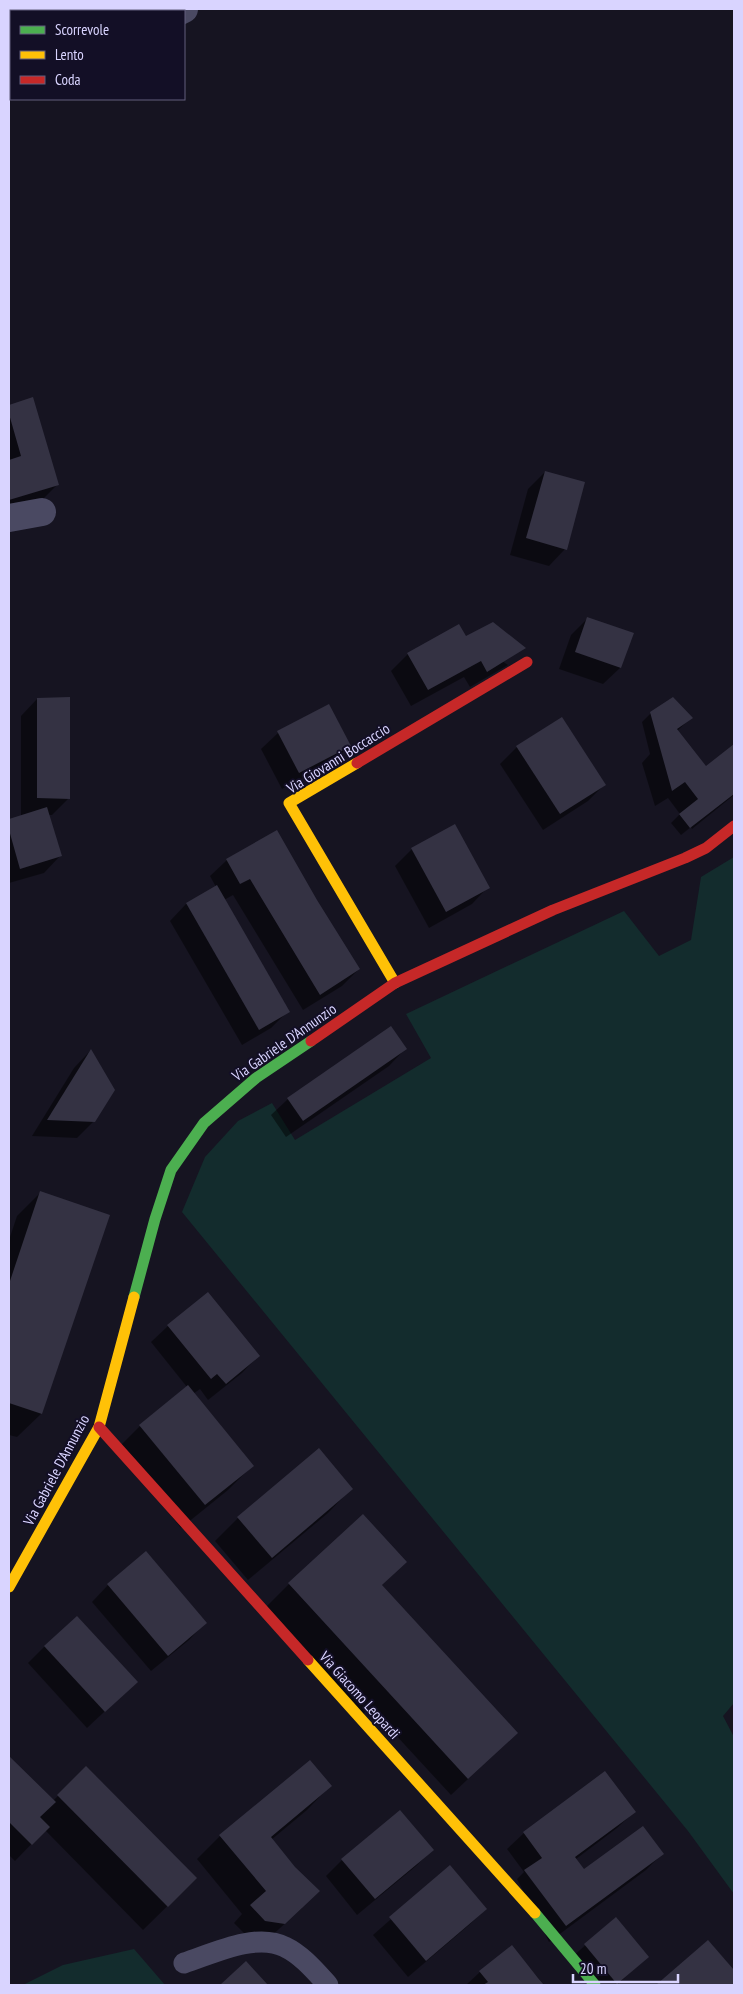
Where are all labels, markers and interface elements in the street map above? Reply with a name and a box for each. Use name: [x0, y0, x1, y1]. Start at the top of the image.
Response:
legend: [10, 10, 185, 100]
text: Scorrevole: [55, 20, 109, 39]
text: Lento: [55, 45, 84, 64]
text: Coda: [55, 70, 80, 89]
street label: Via Giovanni Boccaccio: [282, 719, 393, 798]
street label: Via Gabriele D'Annunzio: [227, 999, 340, 1086]
street label: Via Gabriele D'Annunzio: [18, 1411, 93, 1530]
street label: Via Giacomo Leopardi: [315, 1646, 404, 1743]
scale bar: [573, 1952, 678, 1984]
text: 20 m: [580, 1959, 606, 1978]

